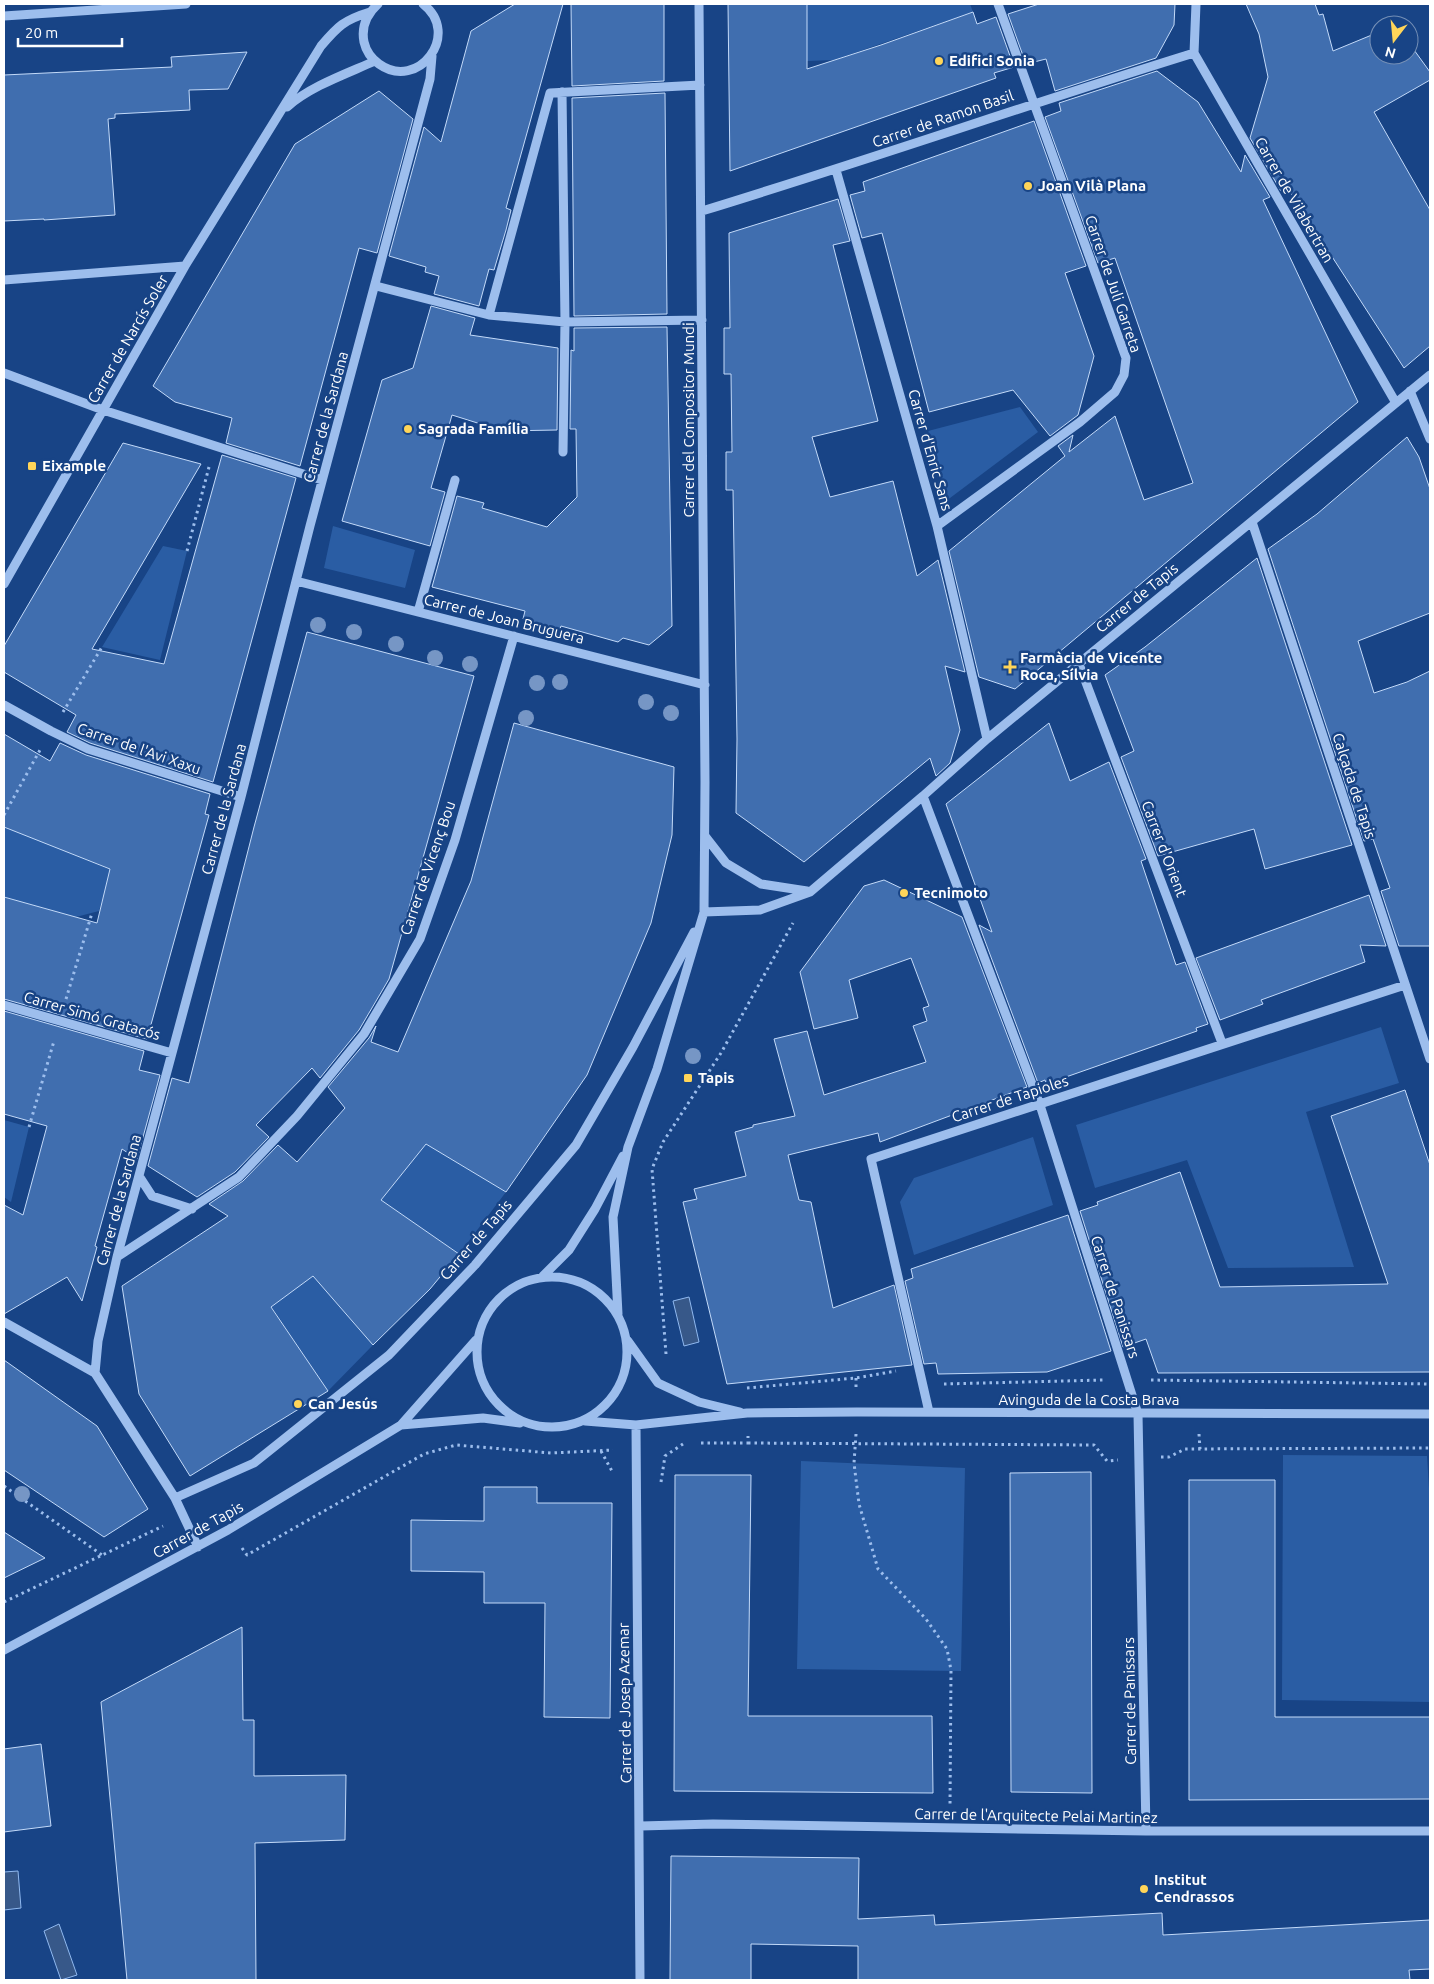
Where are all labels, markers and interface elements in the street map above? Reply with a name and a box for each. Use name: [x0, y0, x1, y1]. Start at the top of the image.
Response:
scale bar: [18, 15, 121, 47]
north arrow: [1369, 15, 1419, 65]
text: 20 m: [25, 24, 58, 41]
text: N: [1383, 43, 1398, 62]
place label: Edifici Sonia: [949, 52, 1035, 69]
marker: Edifici Sonia: [933, 55, 945, 67]
street label: Carrer de Ramon Basil: [870, 86, 1016, 151]
street label: Carrer de Vilabertran: [1252, 134, 1337, 266]
place label: Joan Vilà Plana: [1038, 177, 1146, 194]
marker: Joan Vilà Plana: [1022, 180, 1034, 192]
street label: Carrer de Juli Garreta: [1082, 213, 1145, 355]
street label: Carrer de Narcís Soler: [84, 271, 171, 406]
street label: Carrer del Compositor Mundi: [680, 322, 697, 518]
street label: Carrer de la Sardana: [300, 349, 351, 484]
street label: Carrer d'Enric Sans: [905, 387, 956, 513]
place label: Sagrada Família: [418, 420, 529, 437]
marker: Sagrada Família: [402, 423, 414, 435]
place label: Eixample: [42, 457, 106, 474]
marker: Eixample: [26, 460, 38, 472]
street label: Carrer de Tapis: [1092, 559, 1181, 636]
street label: Carrer de Joan Bruguera: [422, 590, 586, 647]
place label: Farmàcia de Vicente Roca, Sílvia: [1020, 649, 1162, 683]
marker: Farmàcia de Vicente Roca, Sílvia: [1004, 661, 1016, 673]
street label: Carrer de l'Avi Xaxu: [75, 719, 203, 778]
street label: Calçada de Tapis: [1329, 731, 1380, 841]
street label: Carrer de la Sardana: [198, 741, 249, 876]
street label: Carrer de Vicenç Bou: [397, 798, 458, 937]
street label: Carrer d'Orient: [1138, 798, 1191, 899]
place label: Tecnimoto: [914, 884, 988, 901]
marker: Tecnimoto: [898, 887, 910, 899]
street label: Carrer Simó Gratacós: [22, 988, 162, 1043]
place label: Tapis: [698, 1069, 734, 1086]
marker: Tapis: [682, 1072, 694, 1084]
street label: Carrer de Tapioles: [949, 1072, 1070, 1125]
street label: Carrer de la Sardana: [93, 1132, 144, 1267]
street label: Carrer de Tapis: [436, 1196, 515, 1283]
street label: Carrer de Panissars: [1088, 1233, 1143, 1360]
street label: Avinguda de la Costa Brava: [998, 1391, 1180, 1408]
place label: Can Jesús: [308, 1395, 378, 1412]
marker: Can Jesús: [292, 1398, 304, 1410]
street label: Carrer de Tapis: [150, 1498, 246, 1561]
street label: Carrer de Josep Azemar: [615, 1622, 634, 1783]
street label: Carrer de Panissars: [1120, 1637, 1139, 1765]
street label: Carrer de l'Arquitecte Pelai Martinez: [914, 1805, 1158, 1826]
place label: Institut Cendrassos: [1154, 1871, 1234, 1905]
marker: Institut Cendrassos: [1138, 1883, 1150, 1895]

